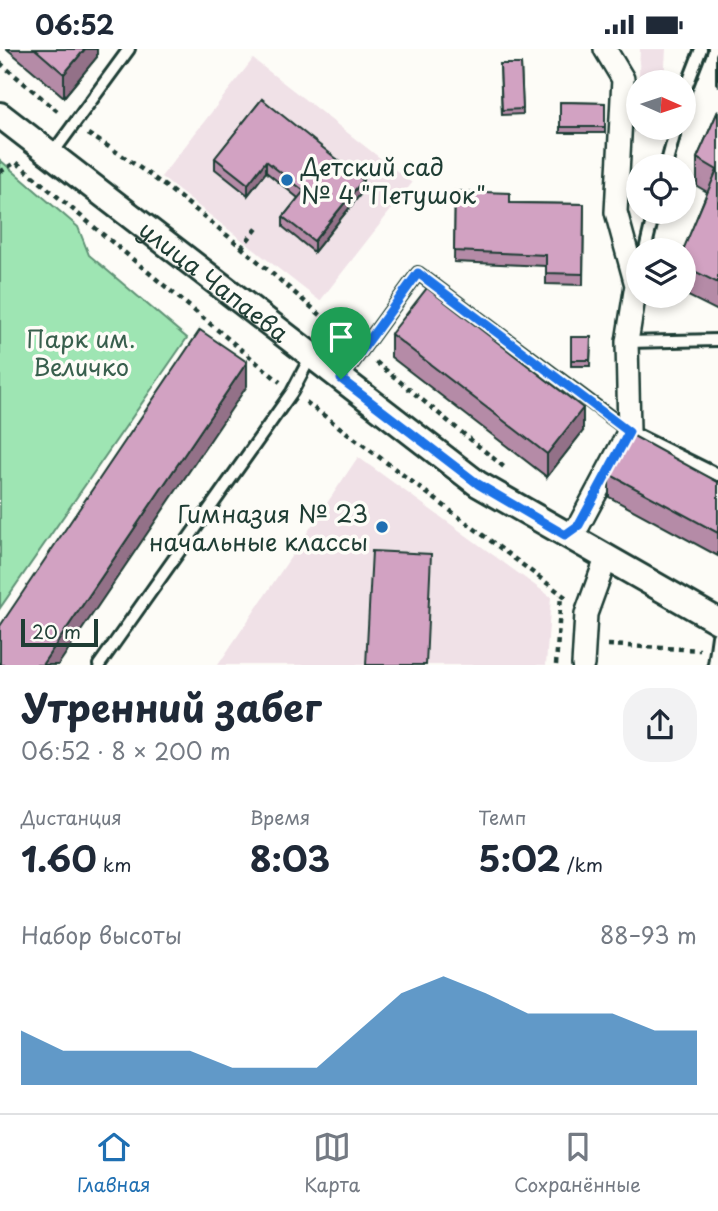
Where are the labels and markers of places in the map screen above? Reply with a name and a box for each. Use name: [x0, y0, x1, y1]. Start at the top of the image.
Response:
place label: Детский сад № 4 "Петушок": [300, 148, 486, 212]
marker: Детский сад № 4 "Петушок": [279, 172, 295, 188]
pin: [311, 307, 371, 379]
place label: Гимназия № 23 начальные классы: [149, 495, 368, 559]
marker: Гимназия № 23 начальные классы: [374, 519, 390, 535]

